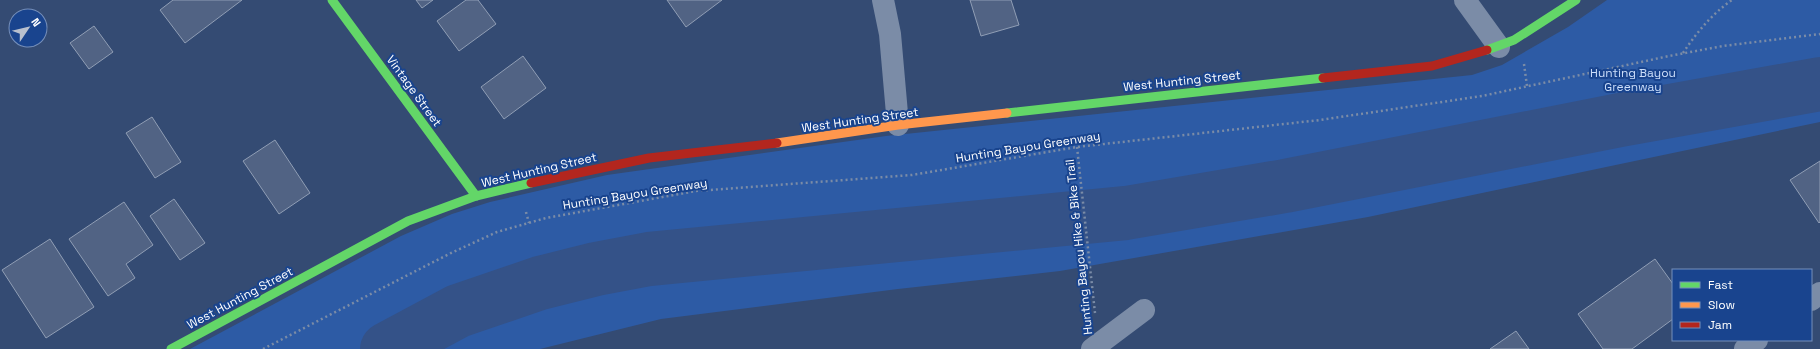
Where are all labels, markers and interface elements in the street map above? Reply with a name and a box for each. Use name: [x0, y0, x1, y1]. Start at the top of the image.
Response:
north arrow: [8, 8, 48, 48]
text: N: [28, 15, 44, 29]
street label: Vintage Street: [383, 52, 445, 130]
park label: Hunting Bayou Greenway: [1590, 65, 1676, 95]
street label: West Hunting Street: [1123, 67, 1241, 95]
street label: West Hunting Street: [800, 104, 920, 136]
street label: Hunting Bayou Greenway: [955, 128, 1101, 166]
street label: West Hunting Street: [480, 149, 598, 191]
street label: Hunting Bayou Hike & Bike Trail: [1062, 158, 1096, 336]
street label: Hunting Bayou Greenway: [562, 175, 708, 213]
street label: West Hunting Street: [184, 263, 296, 333]
legend: [1672, 269, 1812, 341]
text: Fast: [1708, 277, 1733, 293]
text: Slow: [1708, 297, 1735, 313]
text: Jam: [1708, 317, 1732, 333]

